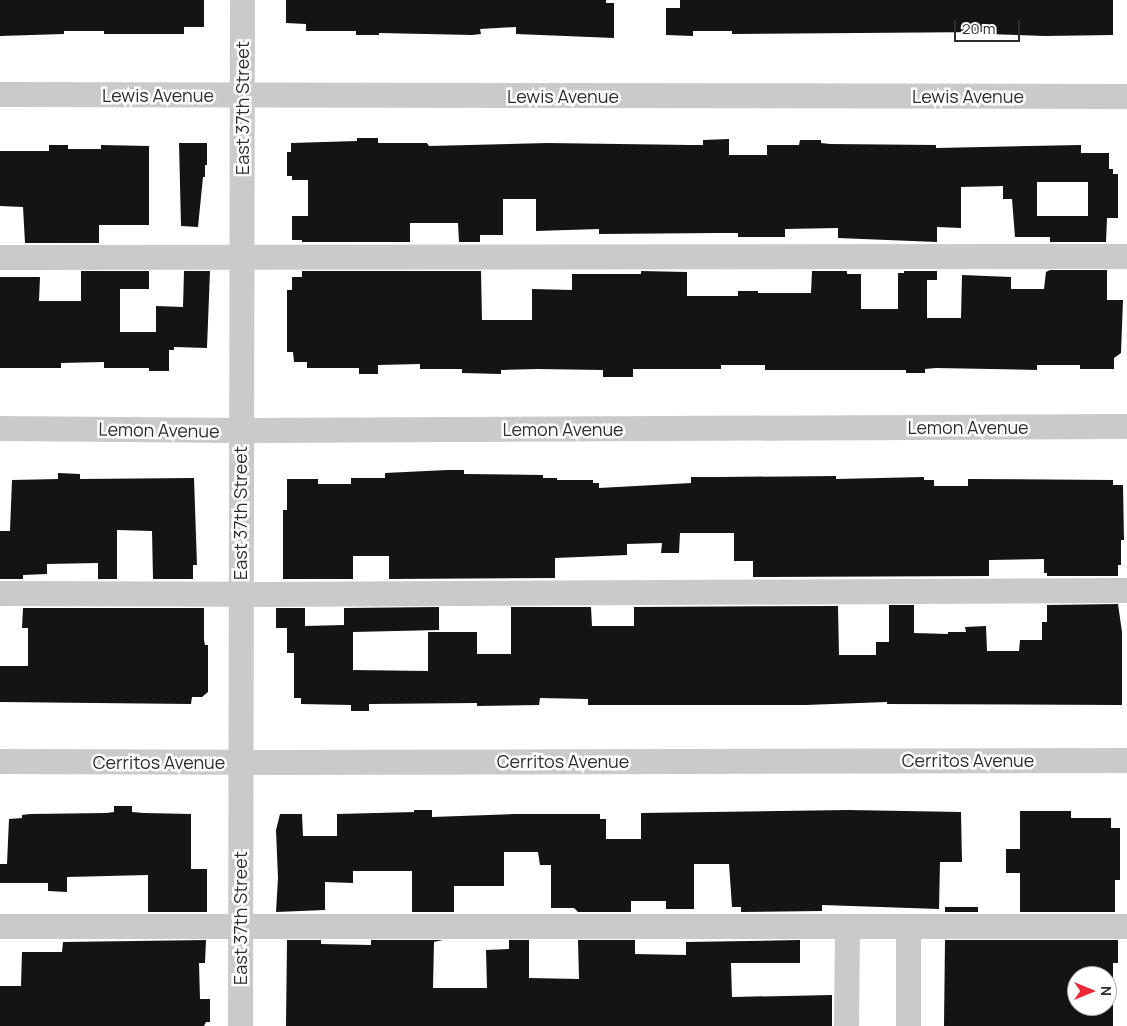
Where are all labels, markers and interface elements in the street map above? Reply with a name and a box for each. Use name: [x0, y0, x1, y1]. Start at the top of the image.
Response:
scale bar: [957, 10, 1023, 42]
text: 20 m: [962, 18, 995, 39]
street label: East 37th Street: [231, 41, 253, 175]
street label: Lewis Avenue: [102, 84, 214, 106]
street label: Lewis Avenue: [507, 85, 619, 107]
street label: Lewis Avenue: [912, 85, 1024, 107]
street label: Lemon Avenue: [907, 416, 1029, 438]
street label: Lemon Avenue: [98, 418, 220, 442]
street label: Lemon Avenue: [502, 418, 624, 440]
street label: East 37th Street: [229, 446, 251, 580]
street label: Cerritos Avenue: [902, 749, 1034, 771]
street label: Cerritos Avenue: [497, 750, 629, 772]
street label: Cerritos Avenue: [93, 751, 225, 773]
street label: East 37th Street: [229, 851, 251, 985]
north arrow: [1067, 966, 1117, 1016]
text: N: [1097, 986, 1116, 996]

